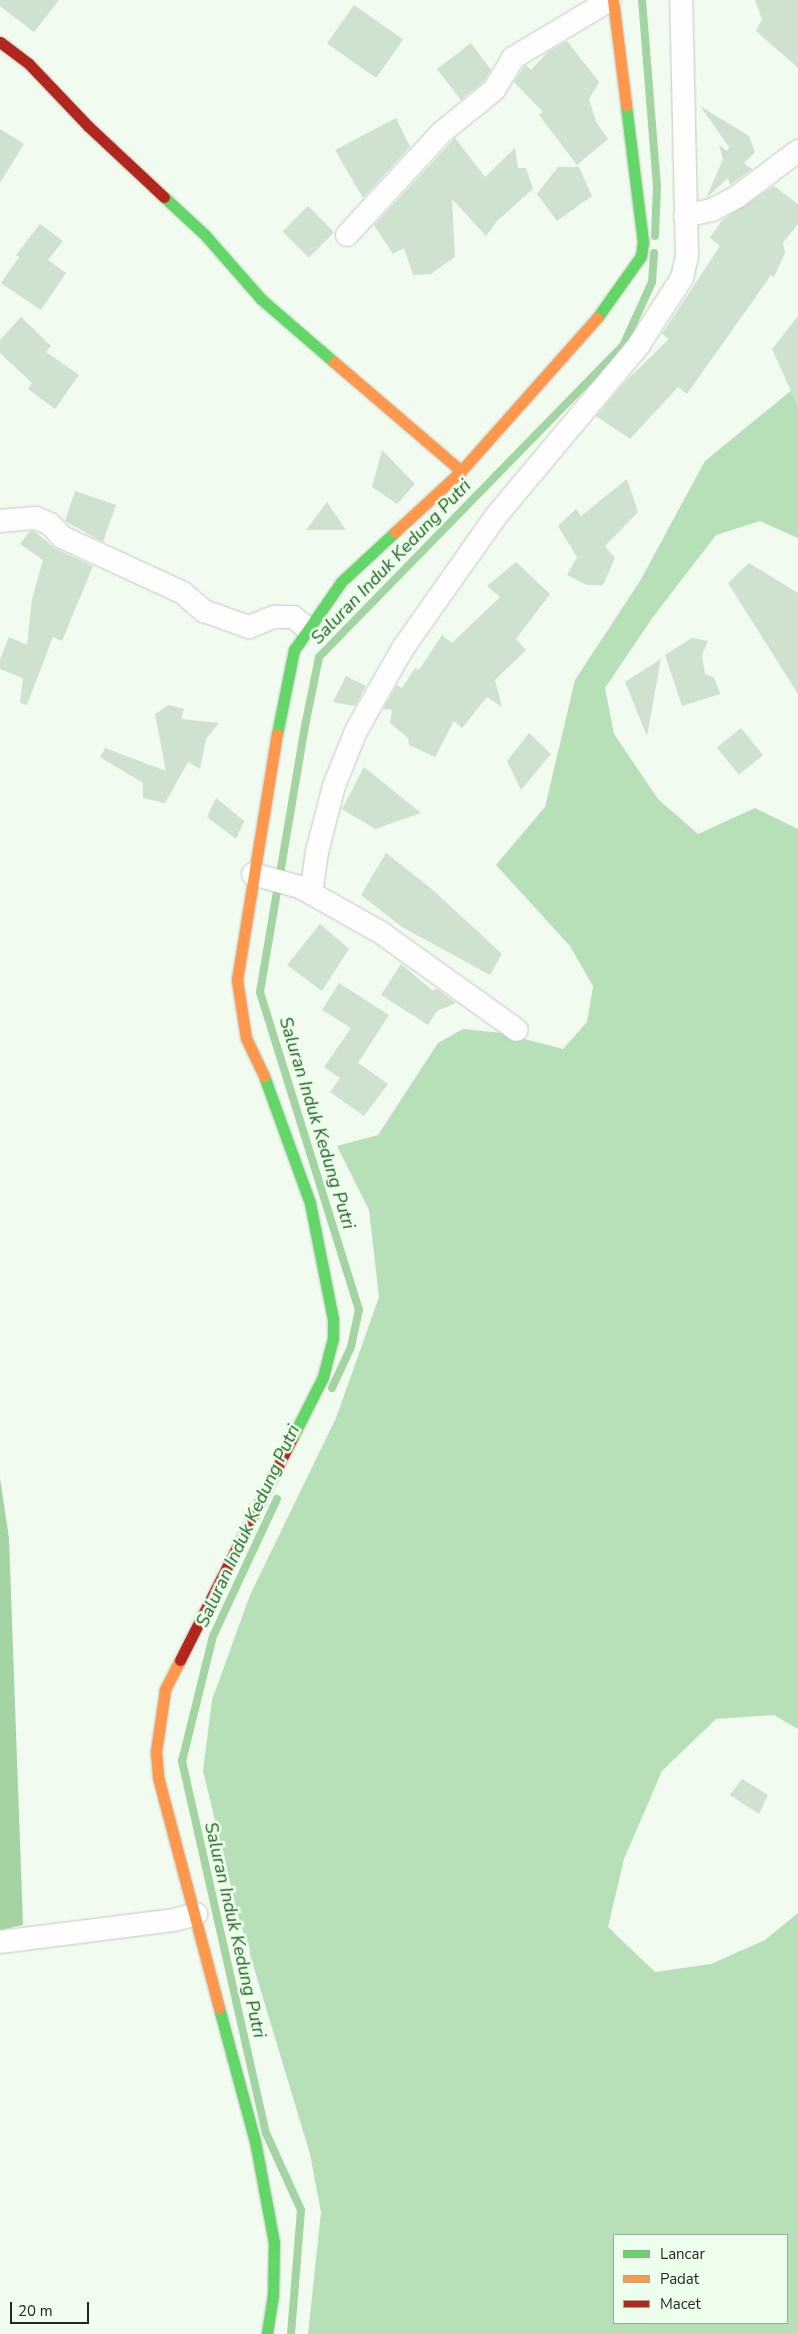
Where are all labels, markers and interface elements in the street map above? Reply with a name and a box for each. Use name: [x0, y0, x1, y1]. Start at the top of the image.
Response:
water label: Saluran Induk Kedung Putri: [307, 475, 475, 649]
water label: Saluran Induk Kedung Putri: [274, 1014, 360, 1232]
water label: Saluran Induk Kedung Putri: [192, 1421, 304, 1631]
water label: Saluran Induk Kedung Putri: [200, 1820, 270, 2040]
legend: [613, 2234, 788, 2324]
text: Lancar: [660, 2244, 705, 2264]
text: Padat: [660, 2269, 699, 2289]
scale bar: [12, 2292, 91, 2324]
text: Macet: [660, 2294, 701, 2314]
text: 20 m: [18, 2301, 53, 2321]

